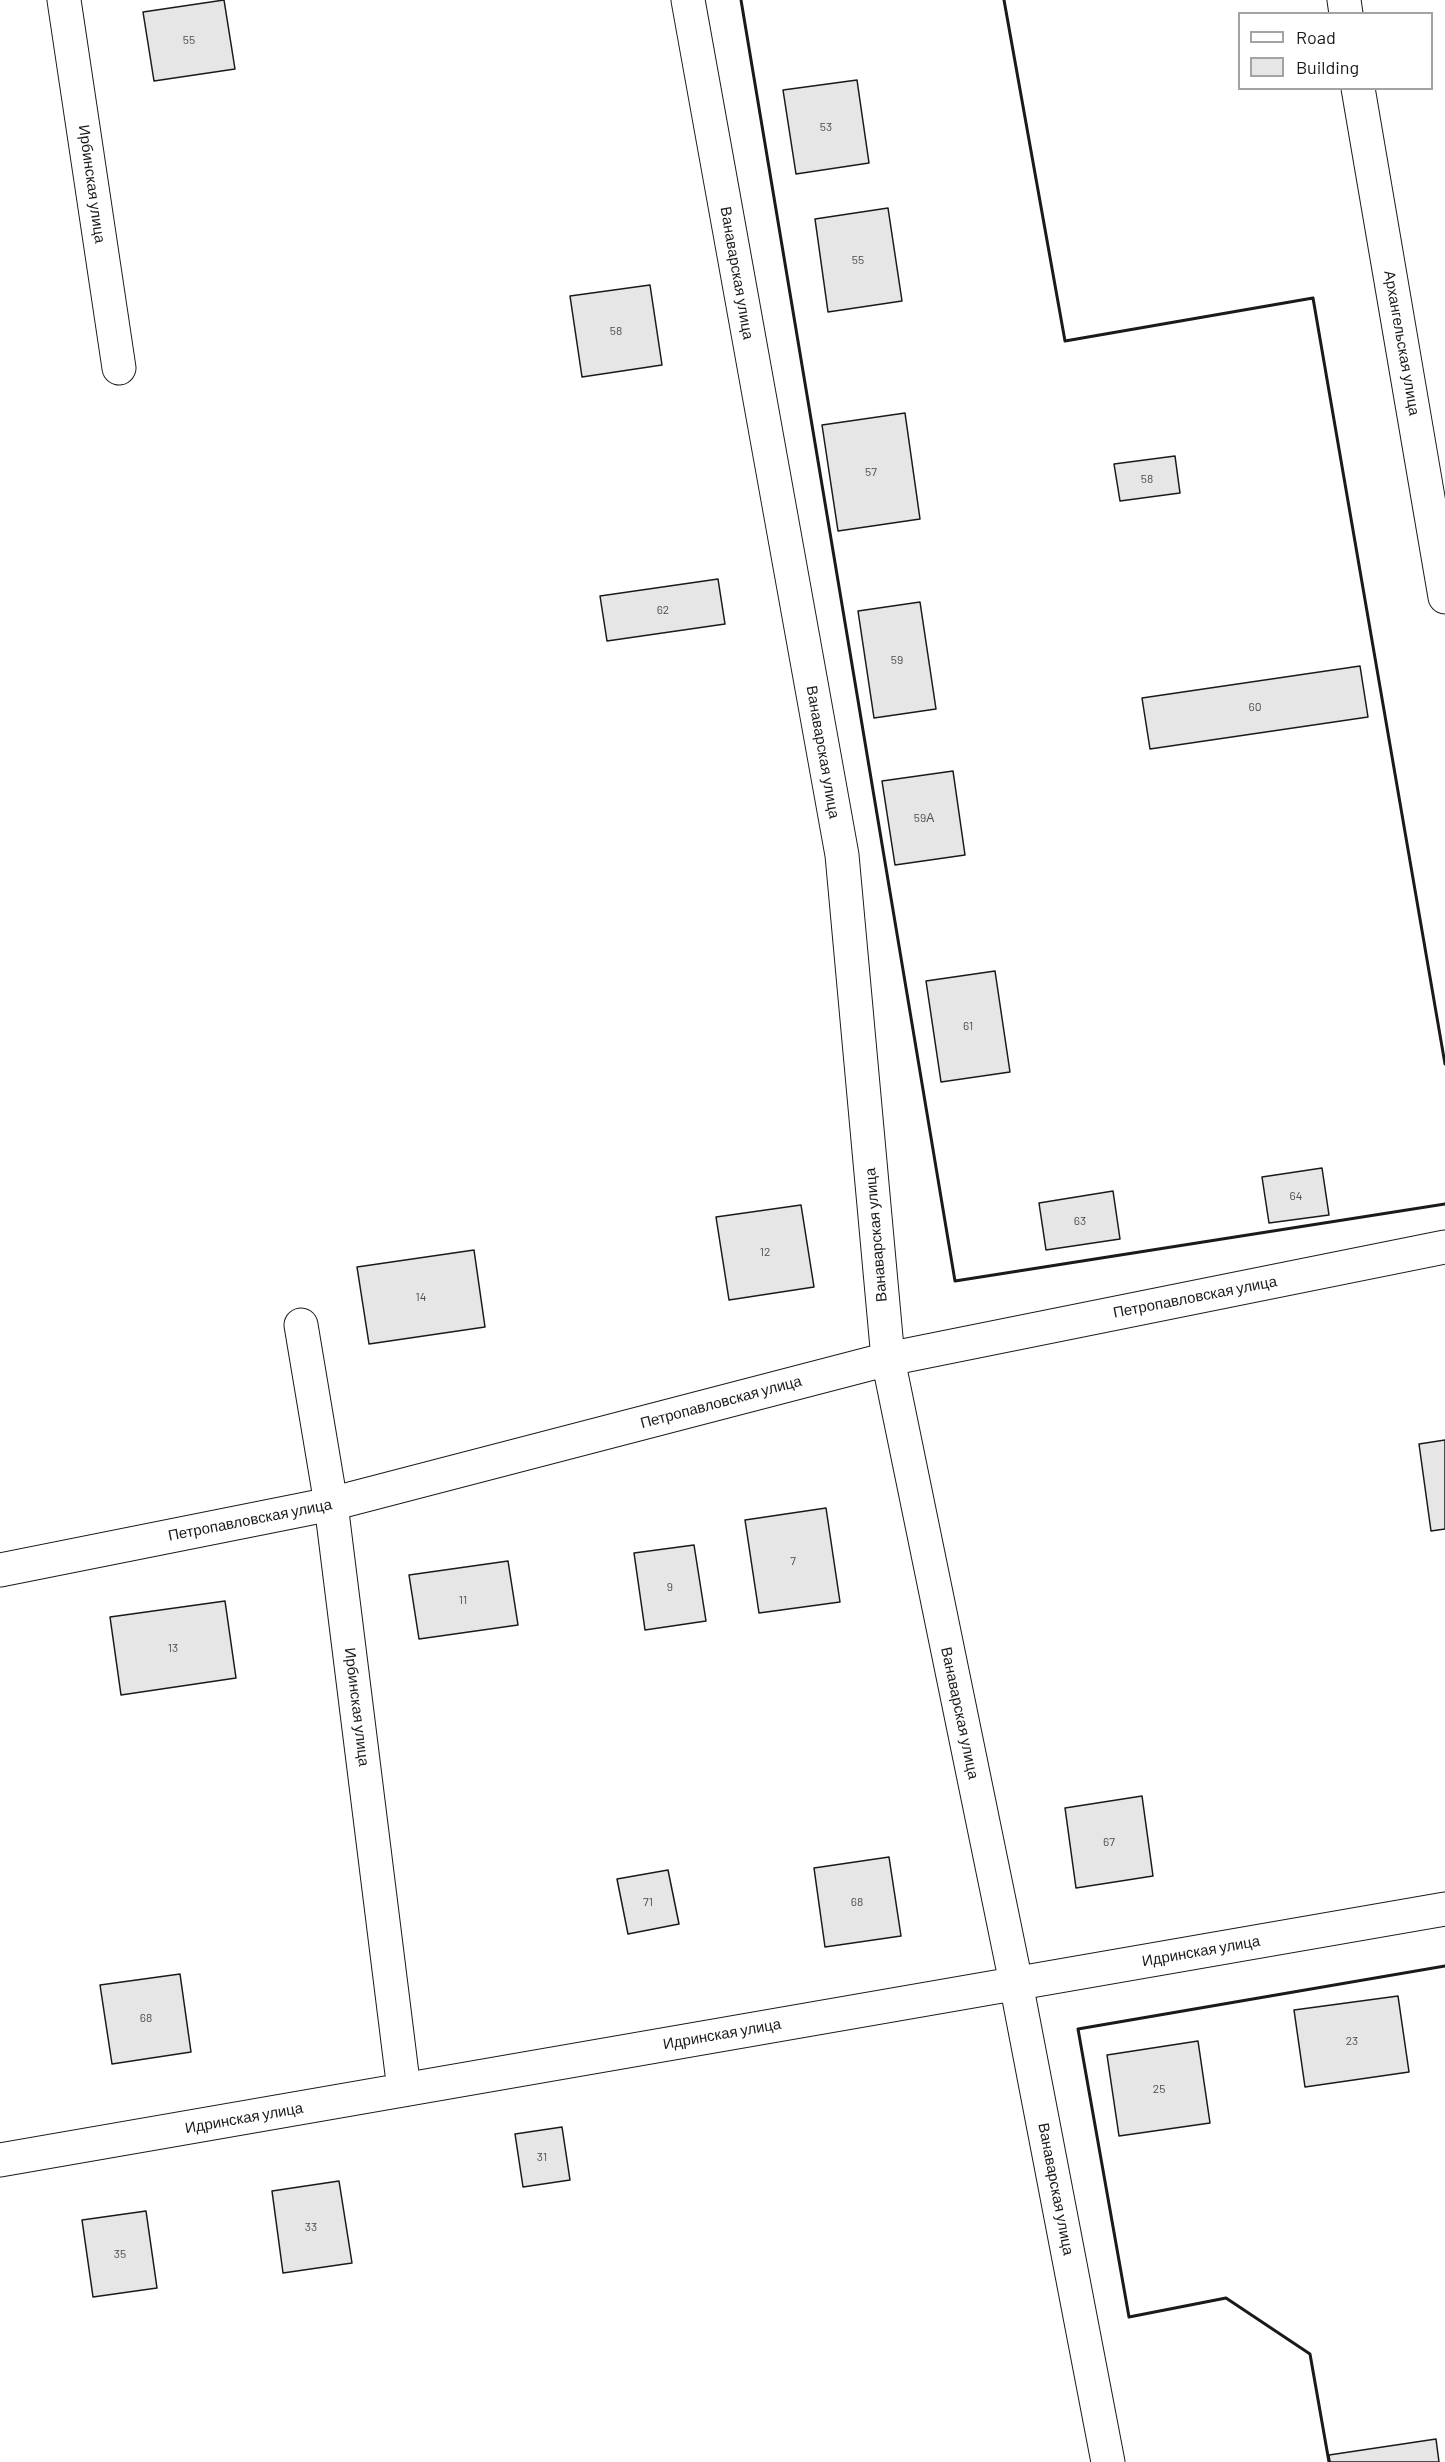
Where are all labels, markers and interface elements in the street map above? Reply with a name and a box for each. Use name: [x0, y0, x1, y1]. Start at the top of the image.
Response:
legend: [1238, 12, 1433, 90]
text: Road: [1296, 26, 1336, 48]
house number: 55: [183, 33, 195, 47]
text: Building: [1296, 56, 1359, 78]
house number: 53: [820, 120, 832, 134]
street label: Ирбинская улица: [75, 124, 109, 244]
street label: Ванаварская улица: [716, 205, 758, 341]
house number: 55: [852, 253, 864, 267]
street label: Архангельская улица: [1380, 269, 1424, 417]
house number: 58: [610, 324, 622, 338]
house number: 57: [865, 465, 877, 479]
house number: 58: [1141, 472, 1153, 486]
house number: 62: [657, 603, 669, 617]
house number: 59: [891, 653, 903, 667]
street label: Ванаварская улица: [802, 684, 844, 820]
house number: 60: [1249, 700, 1261, 714]
house number: 59А: [914, 811, 934, 825]
house number: 61: [963, 1019, 973, 1033]
street label: Ванаварская улица: [861, 1167, 891, 1303]
house number: 64: [1290, 1189, 1302, 1203]
house number: 63: [1074, 1214, 1086, 1228]
house number: 12: [760, 1245, 770, 1259]
street label: Петропавловская улица: [1112, 1272, 1278, 1322]
house number: 14: [416, 1290, 426, 1304]
street label: Петропавловская улица: [638, 1372, 804, 1432]
street label: Петропавловская улица: [167, 1495, 333, 1545]
house number: 7: [790, 1554, 796, 1568]
house number: 9: [667, 1580, 673, 1594]
house number: 11: [459, 1593, 467, 1607]
house number: 13: [168, 1641, 178, 1655]
street label: Ванаварская улица: [937, 1645, 983, 1781]
street label: Ирбинская улица: [341, 1647, 373, 1767]
house number: 67: [1103, 1835, 1115, 1849]
house number: 71: [643, 1895, 653, 1909]
house number: 68: [851, 1895, 863, 1909]
street label: Идринская улица: [1141, 1932, 1261, 1970]
house number: 68: [140, 2011, 152, 2025]
street label: Идринская улица: [662, 2015, 782, 2053]
house number: 23: [1346, 2034, 1358, 2048]
house number: 25: [1153, 2082, 1165, 2096]
street label: Идринская улица: [184, 2099, 304, 2137]
street label: Ванаварская улица: [1034, 2121, 1078, 2257]
house number: 31: [537, 2150, 547, 2164]
house number: 33: [305, 2220, 317, 2234]
house number: 35: [114, 2247, 126, 2261]

